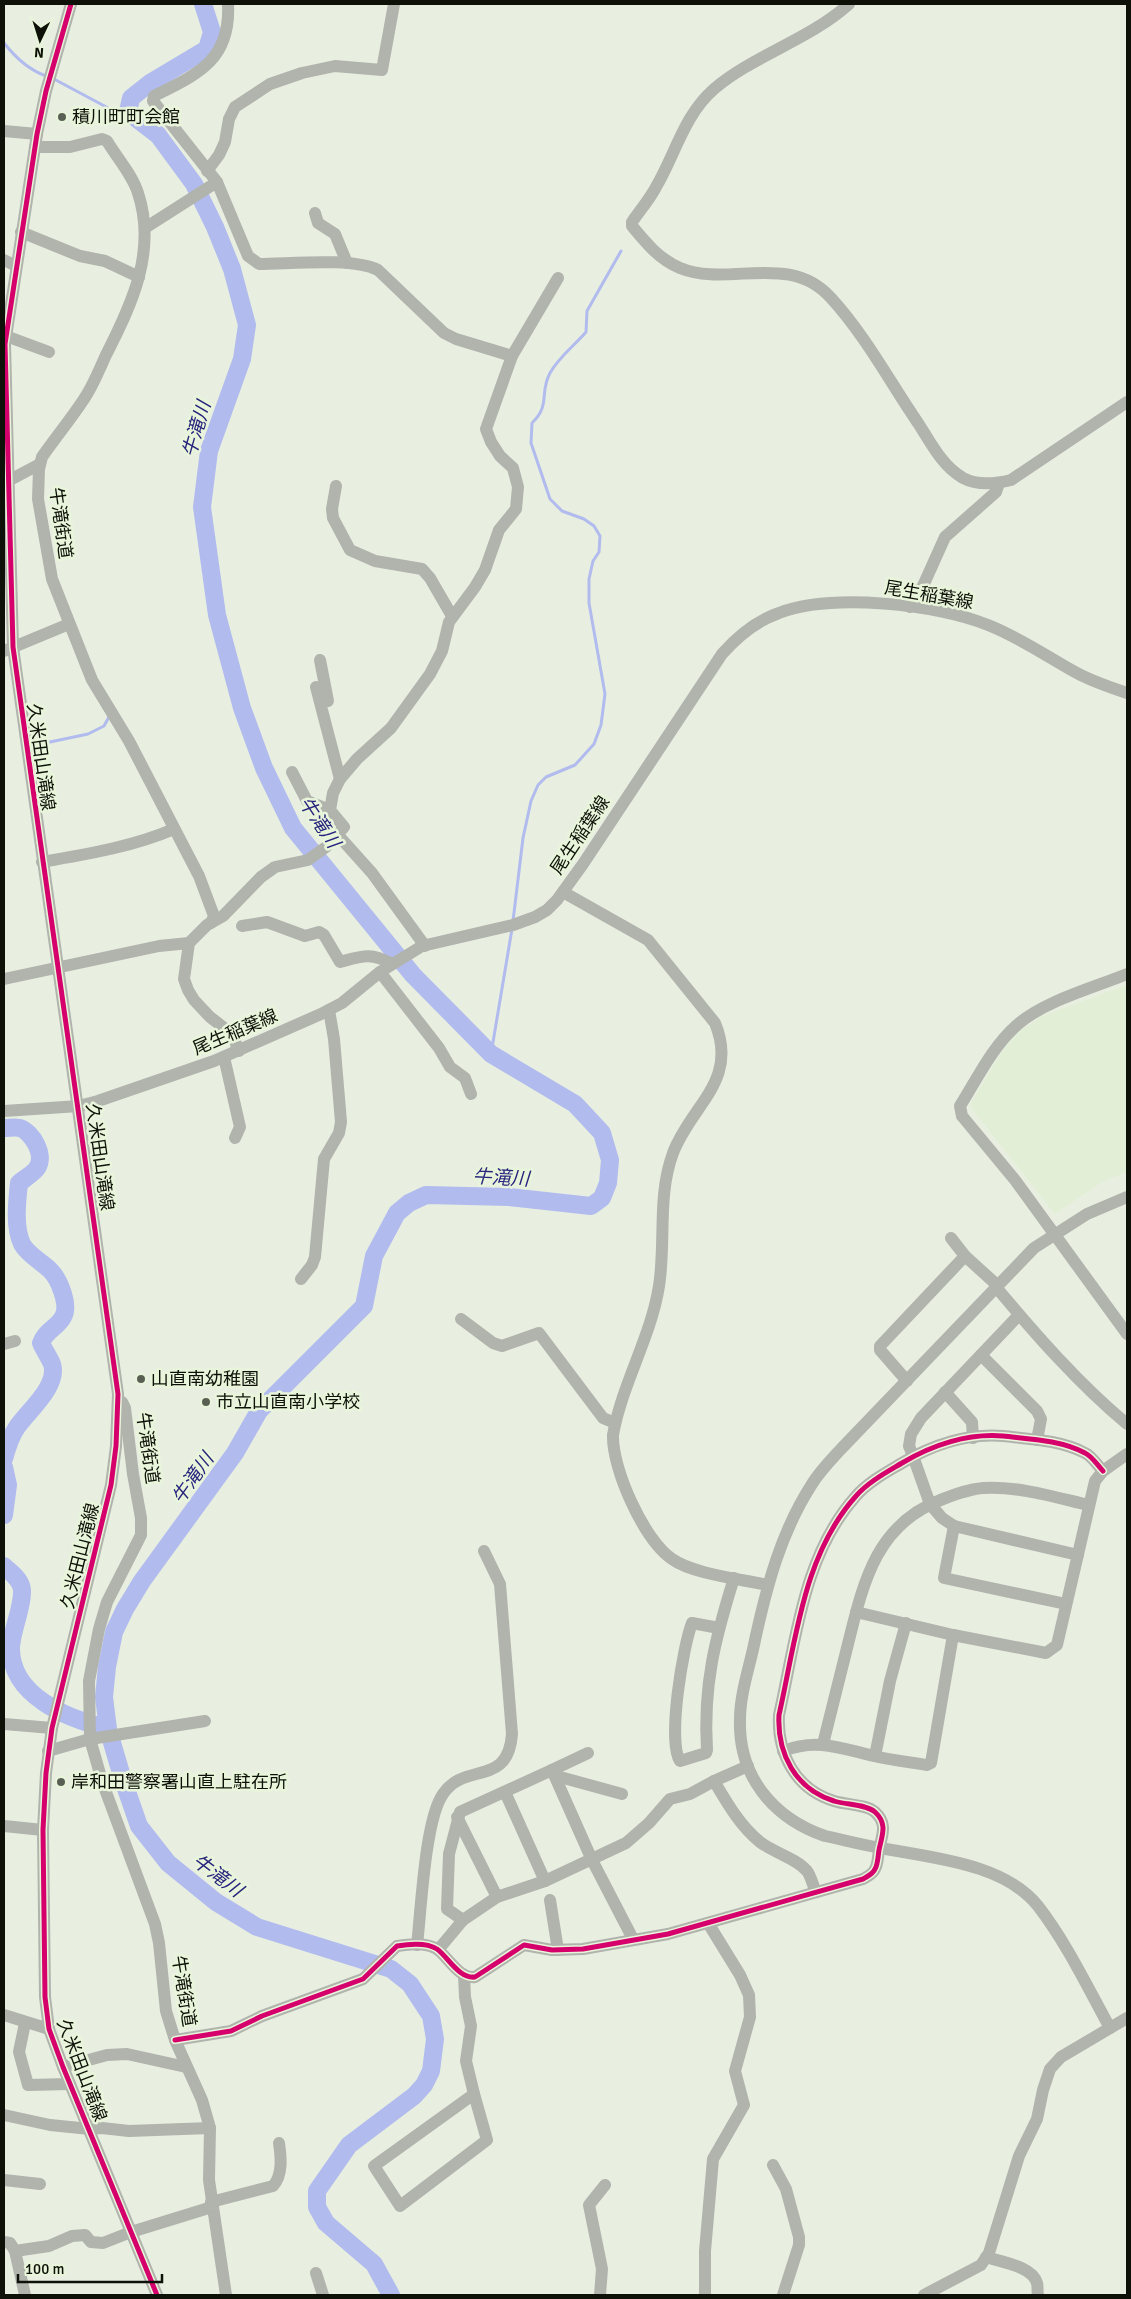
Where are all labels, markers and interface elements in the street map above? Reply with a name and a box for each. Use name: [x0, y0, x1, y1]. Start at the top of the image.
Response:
north arrow: [15, 15, 65, 65]
text: N: [34, 44, 45, 61]
place label: 積川町町会館: [72, 106, 180, 128]
marker: 積川町町会館: [56, 111, 68, 123]
water label: 牛滝川: [178, 397, 217, 460]
street label: 牛滝街道: [45, 486, 77, 560]
street label: 尾生稲葉線: [883, 576, 975, 614]
street label: 久米田山滝線: [23, 702, 59, 812]
water label: 牛滝川: [293, 792, 346, 855]
street label: 尾生稲葉線: [546, 792, 614, 878]
street label: 尾生稲葉線: [189, 1004, 281, 1060]
street label: 久米田山滝線: [82, 1102, 118, 1212]
water label: 牛滝川: [472, 1165, 532, 1192]
place label: 山直南幼稚園: [151, 1368, 259, 1390]
marker: 山直南幼稚園: [135, 1373, 147, 1385]
place label: 市立山直南小学校: [216, 1391, 360, 1413]
marker: 市立山直南小学校: [200, 1396, 212, 1408]
street label: 牛滝街道: [132, 1411, 164, 1485]
water label: 牛滝川: [167, 1447, 220, 1509]
street label: 久米田山滝線: [56, 1501, 104, 1611]
place label: 岸和田警察署山直上駐在所: [71, 1771, 287, 1793]
marker: 岸和田警察署山直上駐在所: [55, 1776, 67, 1788]
water label: 牛滝川: [187, 1849, 249, 1904]
street label: 牛滝街道: [168, 1954, 200, 2028]
street label: 久米田山滝線: [52, 2016, 112, 2124]
scale bar: [18, 2252, 161, 2284]
text: 100 m: [25, 2260, 65, 2278]

